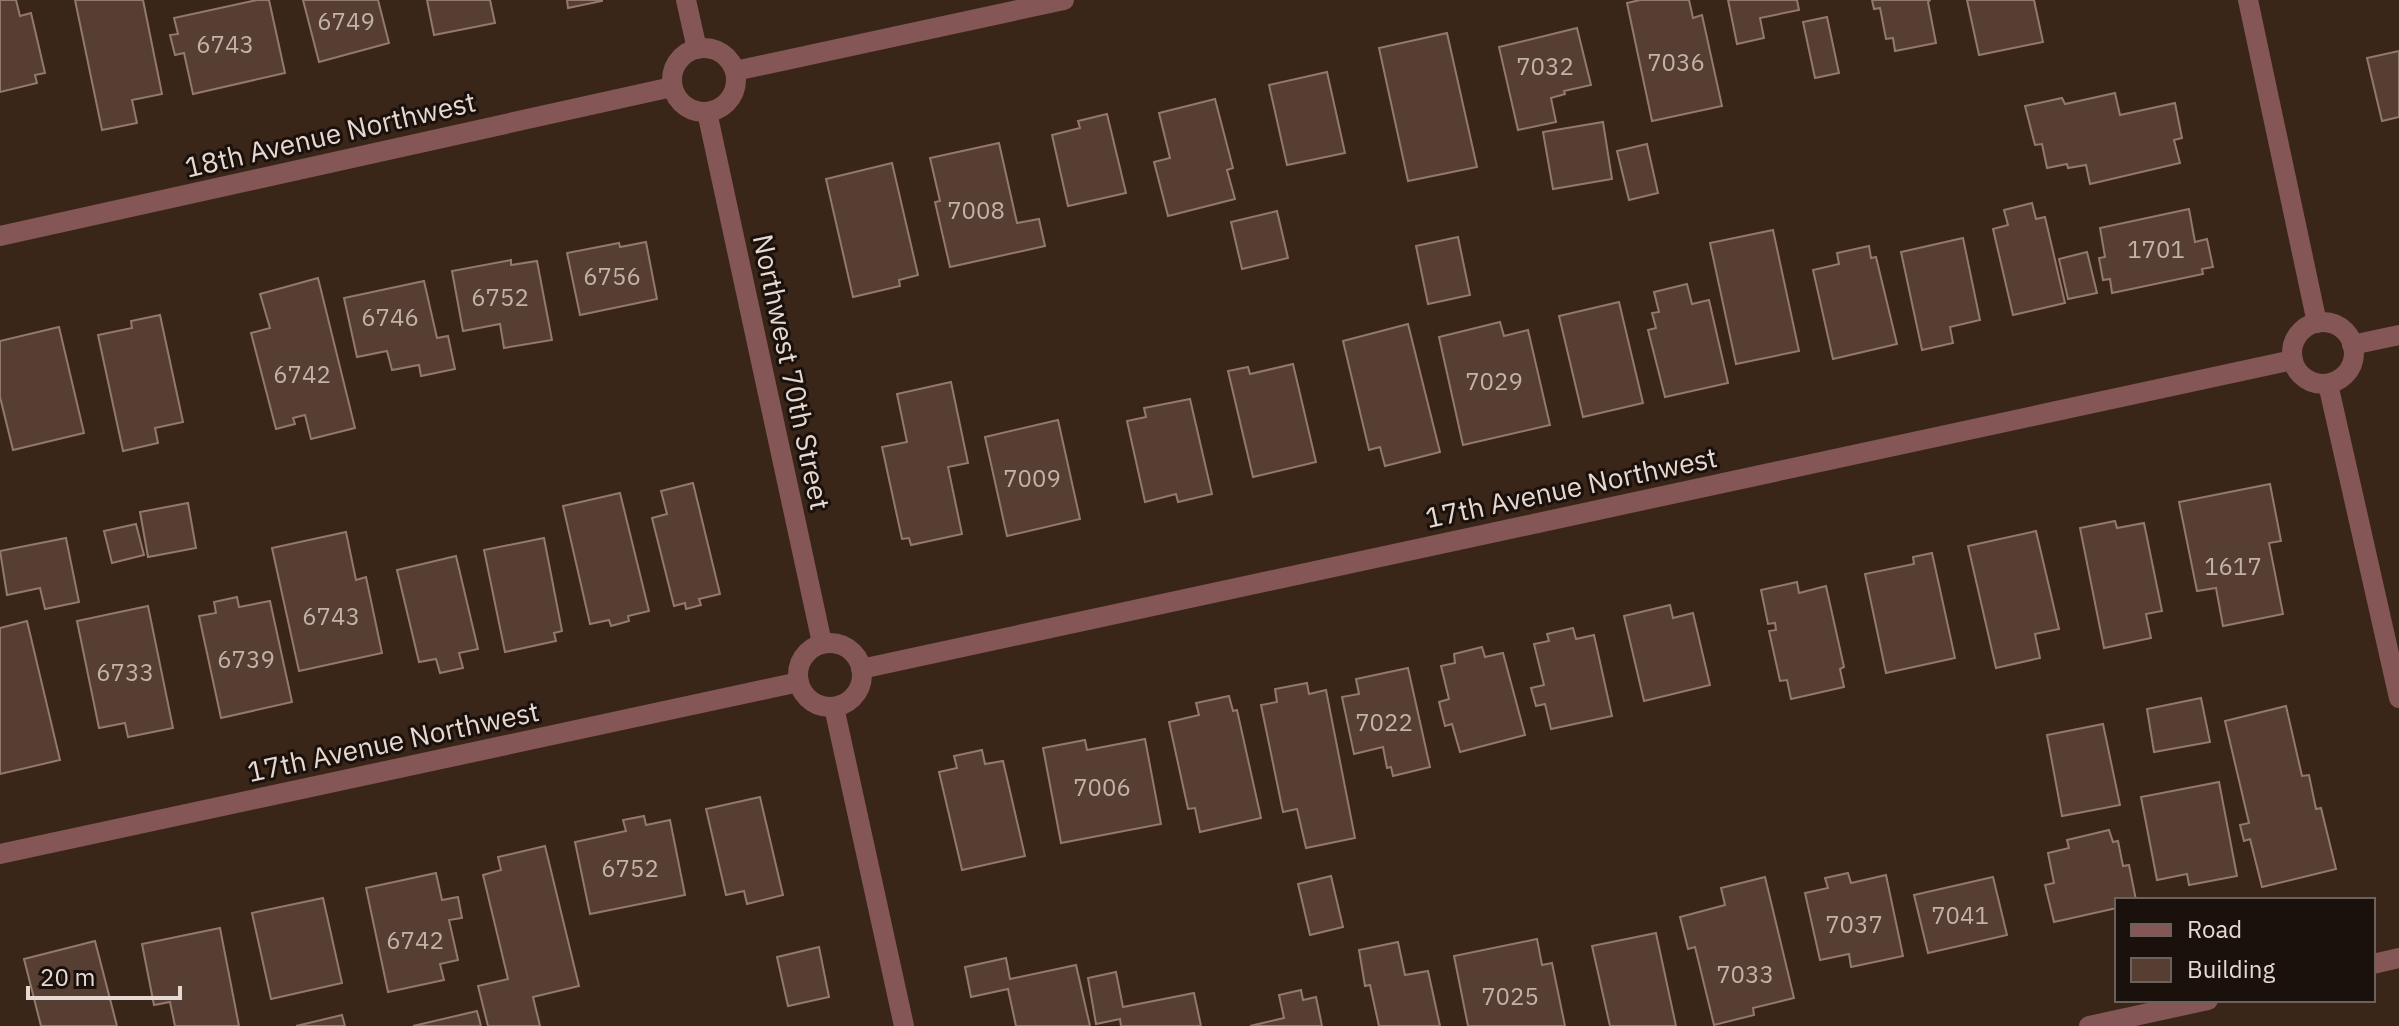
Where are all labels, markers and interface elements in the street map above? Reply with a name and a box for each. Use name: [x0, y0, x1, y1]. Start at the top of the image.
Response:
house number: 6749: [317, 5, 375, 37]
house number: 6743: [196, 28, 254, 60]
house number: 7036: [1647, 46, 1705, 78]
house number: 7032: [1516, 50, 1574, 82]
street label: 18th Avenue Northwest: [181, 83, 479, 185]
house number: 7008: [947, 194, 1005, 226]
street label: Northwest 70th Street: [745, 231, 839, 513]
house number: 1701: [2127, 233, 2185, 265]
house number: 6756: [583, 260, 641, 292]
house number: 6752: [471, 281, 529, 313]
house number: 6746: [361, 301, 419, 333]
house number: 6742: [273, 358, 331, 390]
house number: 7029: [1465, 365, 1523, 397]
street label: 17th Avenue Northwest: [1422, 438, 1720, 536]
house number: 7009: [1003, 462, 1061, 494]
house number: 1617: [2204, 550, 2262, 582]
house number: 6743: [302, 600, 360, 632]
house number: 6739: [217, 643, 275, 675]
house number: 6733: [96, 656, 154, 688]
street label: 17th Avenue Northwest: [244, 692, 542, 790]
house number: 7022: [1355, 706, 1413, 738]
house number: 7006: [1073, 771, 1131, 803]
house number: 6752: [601, 852, 659, 884]
legend: [2115, 898, 2375, 1002]
house number: 7041: [1931, 899, 1989, 931]
house number: 7037: [1825, 908, 1883, 940]
text: Road: [2187, 913, 2242, 945]
house number: 6742: [386, 924, 444, 956]
scale bar: [28, 950, 180, 1000]
text: Building: [2187, 953, 2275, 985]
house number: 7033: [1716, 958, 1774, 990]
text: 20 m: [40, 961, 95, 993]
house number: 7025: [1481, 980, 1539, 1012]

